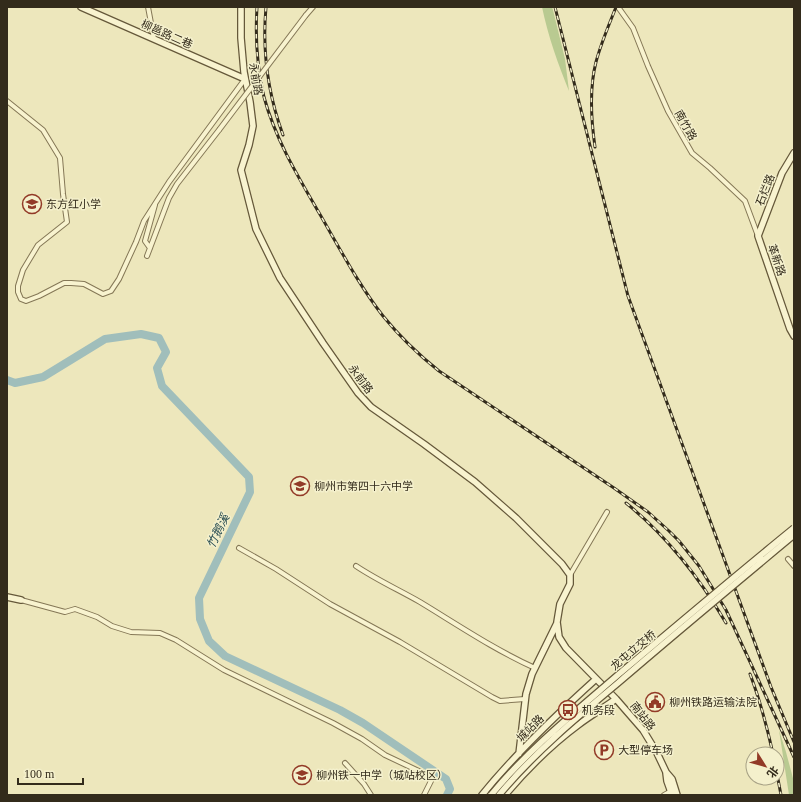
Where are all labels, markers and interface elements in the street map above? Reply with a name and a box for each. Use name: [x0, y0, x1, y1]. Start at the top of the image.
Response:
street label: 柳邕路二巷: [139, 17, 195, 51]
street label: 永前路: [247, 62, 265, 96]
street label: 南竹路: [673, 108, 699, 142]
street label: 石烂路: [753, 172, 777, 208]
school or university icon: 东方红小学: [21, 193, 43, 215]
place label: 东方红小学: [46, 198, 101, 210]
street label: 革新路: [766, 242, 788, 278]
street label: 永前路: [346, 362, 376, 396]
school or university icon: 柳州市第四十六中学: [289, 475, 311, 497]
place label: 柳州市第四十六中学: [314, 480, 413, 492]
water label: 竹鹅溪: [204, 510, 233, 550]
street label: 龙屯立交桥: [608, 628, 658, 672]
public building icon: 柳州铁路运输法院: [644, 691, 666, 713]
place label: 柳州铁路运输法院: [669, 696, 757, 708]
bus stop icon: 机务段: [557, 699, 579, 721]
street label: 南站路: [628, 699, 658, 733]
place label: 机务段: [582, 704, 615, 716]
street label: 城站路: [514, 712, 546, 744]
parking icon: 大型停车场: [593, 739, 615, 761]
place label: 大型停车场: [618, 744, 673, 756]
north arrow: [745, 746, 785, 786]
scale bar: [18, 760, 83, 786]
school or university icon: 柳州铁一中学（城站校区）: [291, 764, 313, 786]
text: 北: [765, 764, 781, 780]
text: 100 m: [24, 767, 55, 781]
place label: 柳州铁一中学（城站校区）: [316, 769, 448, 781]

